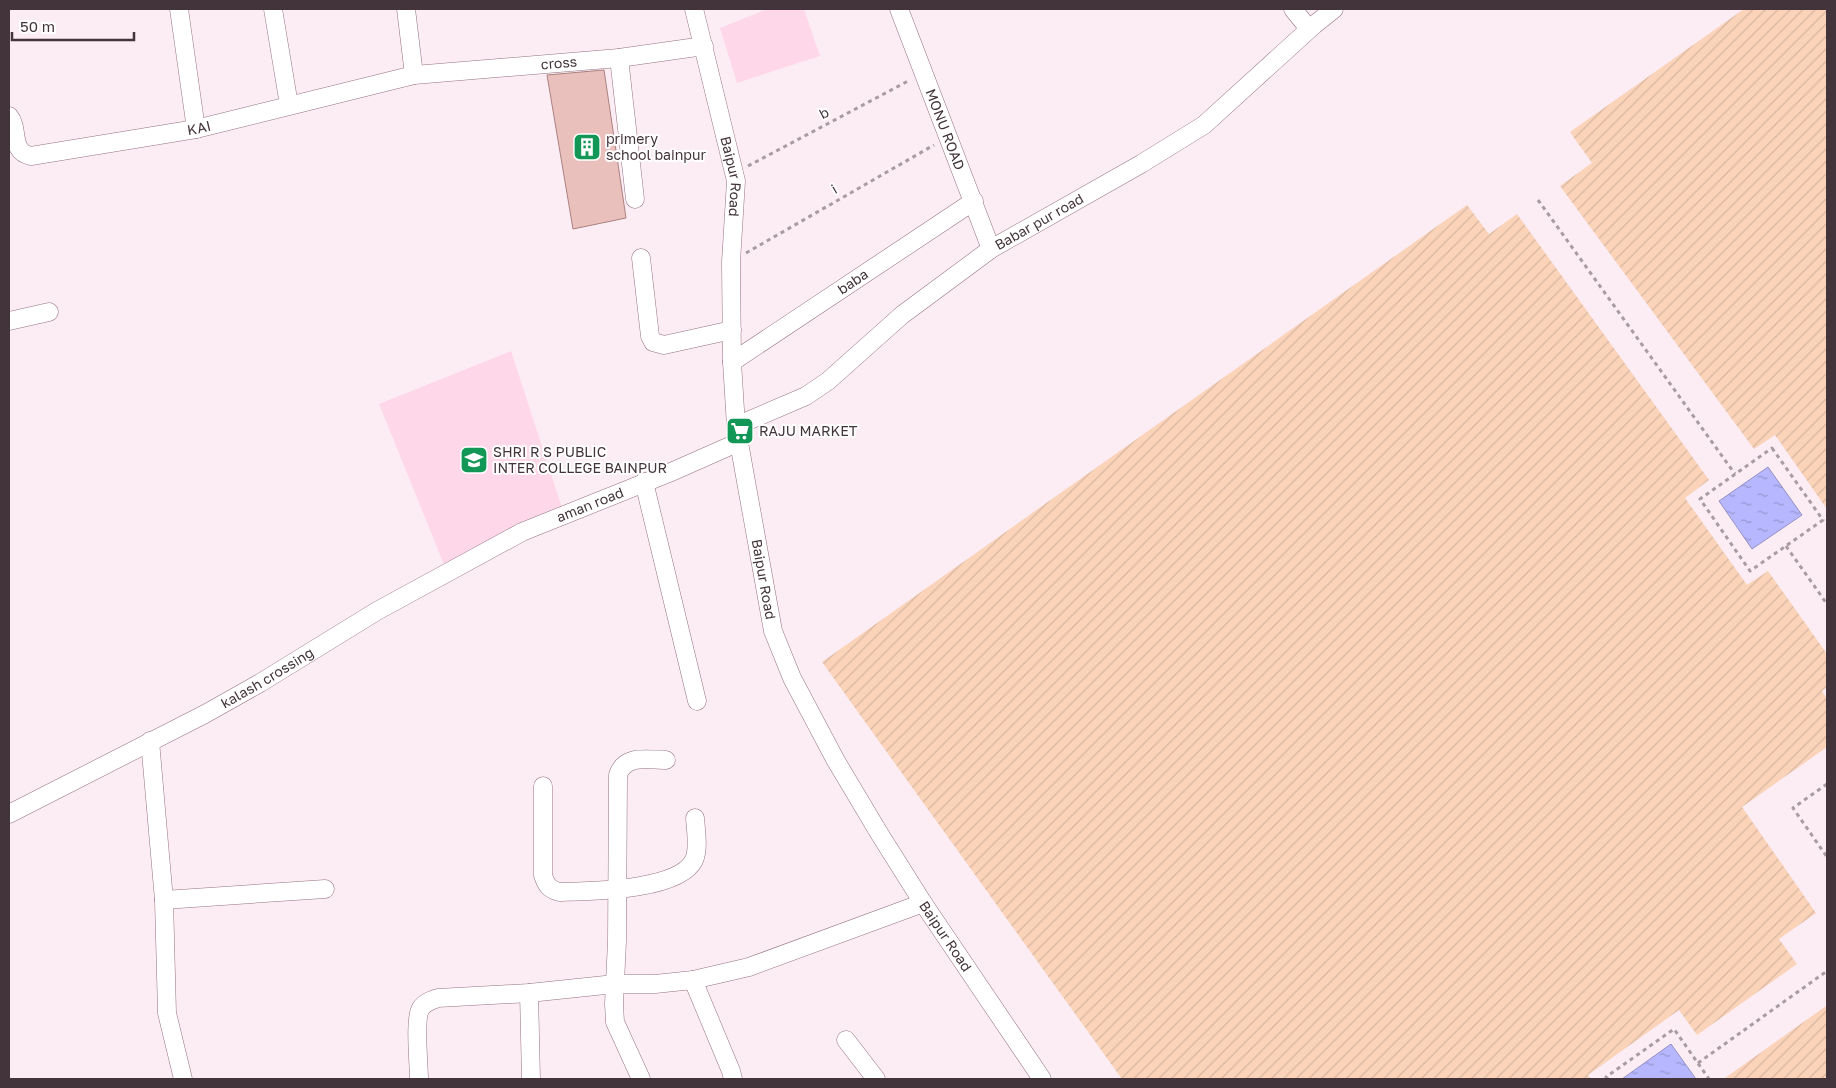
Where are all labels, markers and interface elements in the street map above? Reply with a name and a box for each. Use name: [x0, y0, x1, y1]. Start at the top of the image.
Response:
scale bar: [12, 10, 135, 42]
text: 50 m: [20, 17, 55, 35]
street label: cross: [540, 53, 578, 72]
street label: MONU ROAD: [922, 86, 969, 172]
street label: b: [816, 103, 832, 122]
street label: KAI: [186, 117, 212, 138]
place label: primery school bainpur: [606, 130, 706, 163]
building icon: primery school bainpur: [572, 132, 602, 162]
street label: Baipur Road: [717, 134, 745, 217]
street label: i: [828, 180, 840, 197]
street label: Babar pur road: [991, 189, 1086, 253]
street label: baba: [834, 265, 871, 298]
supermarket icon: RAJU MARKET: [725, 416, 755, 446]
place label: RAJU MARKET: [759, 422, 858, 439]
place label: SHRI R S PUBLIC INTER COLLEGE BAINPUR: [493, 443, 667, 476]
school or university icon: SHRI R S PUBLIC INTER COLLEGE BAINPUR: [459, 445, 489, 475]
street label: aman road: [554, 483, 626, 525]
street label: Baipur Road: [749, 537, 780, 621]
street label: kalash crossing: [218, 643, 316, 711]
street label: Baipur Road: [916, 897, 976, 975]

